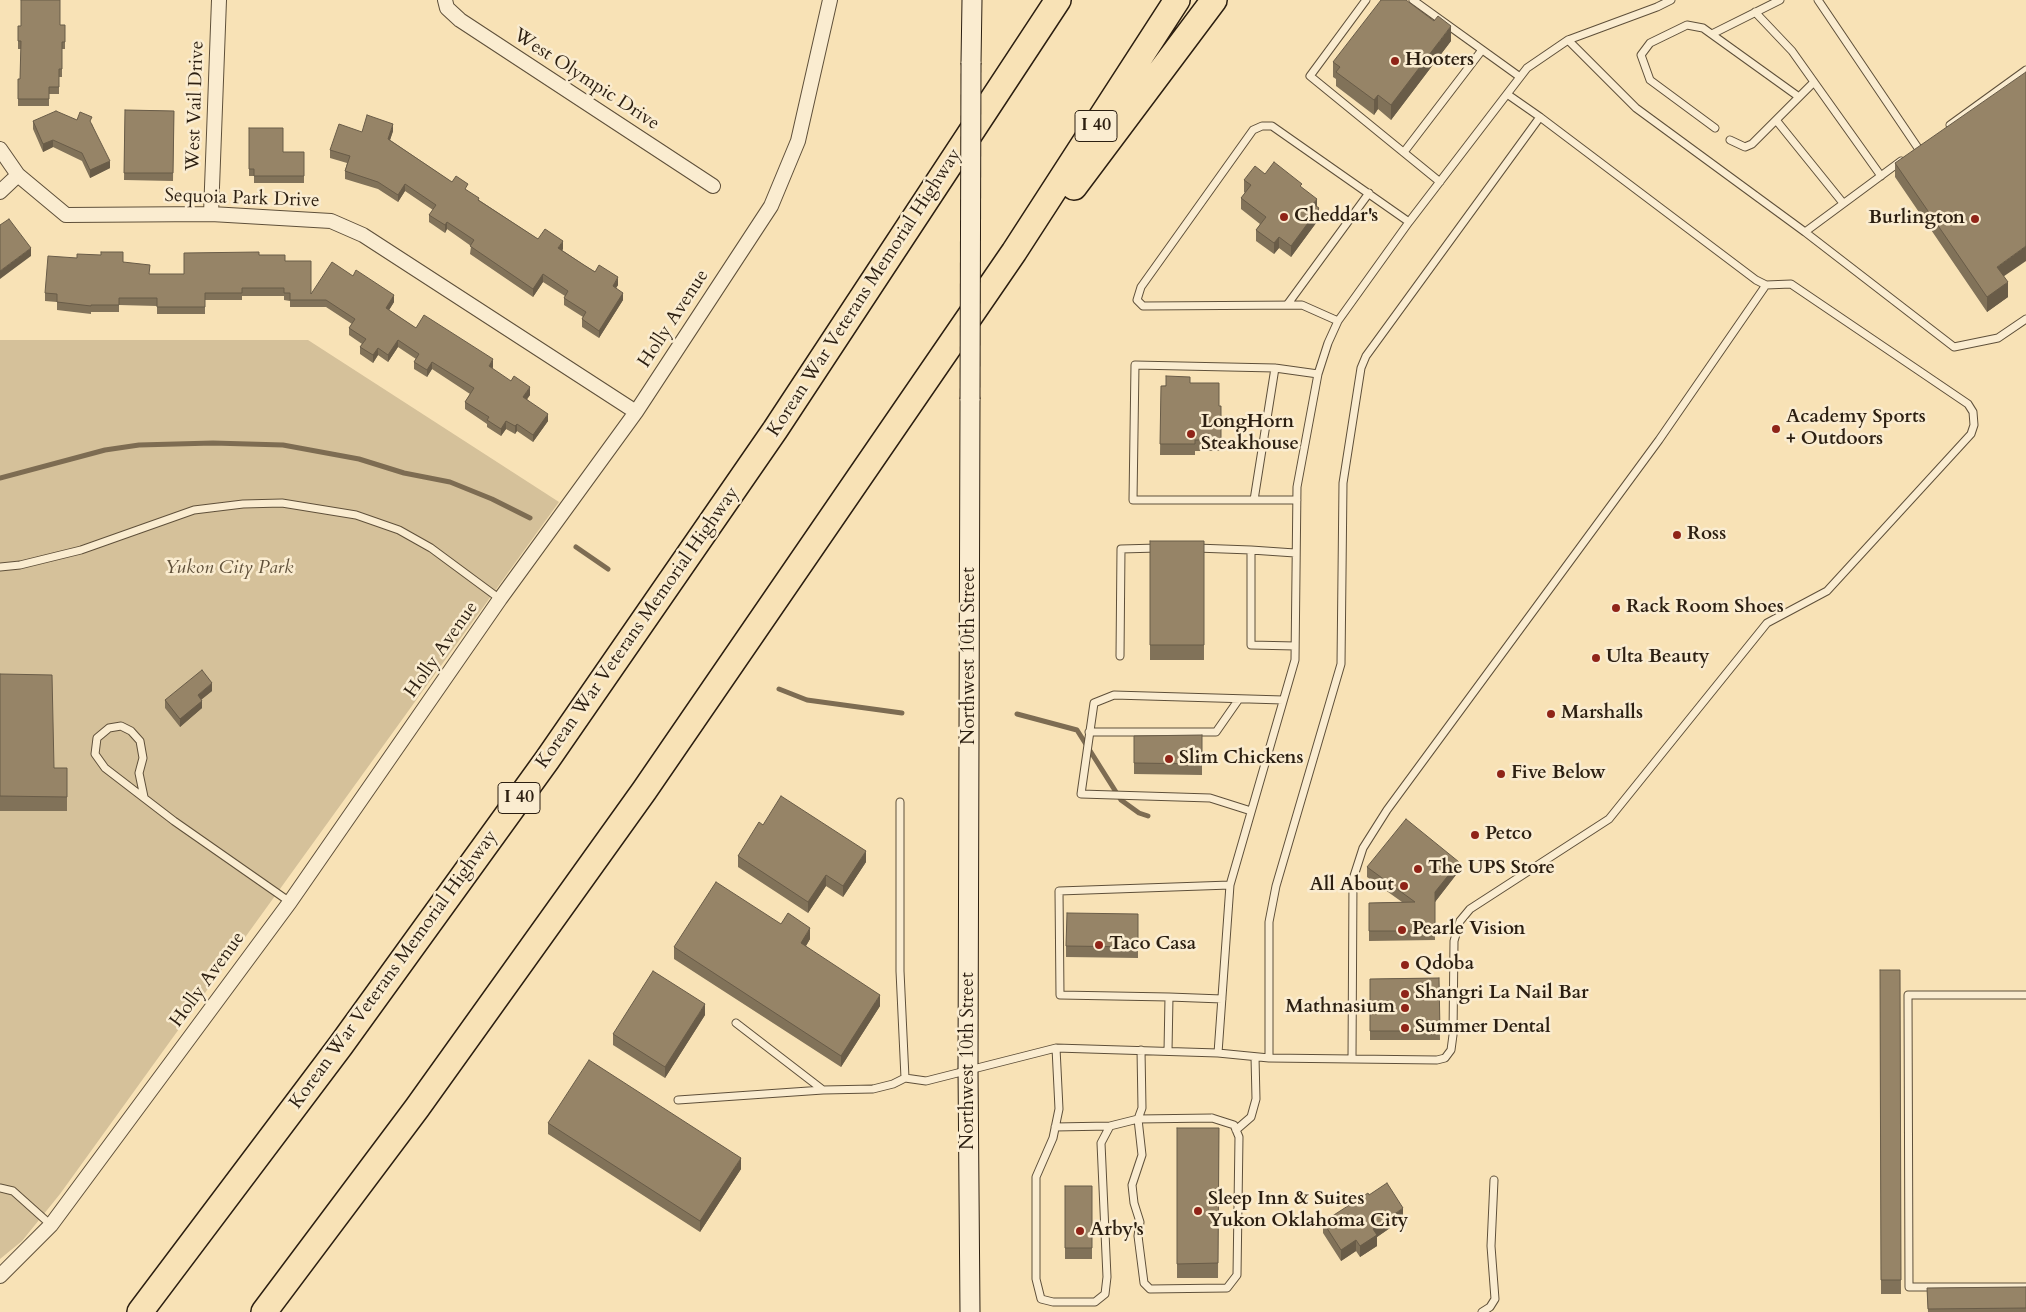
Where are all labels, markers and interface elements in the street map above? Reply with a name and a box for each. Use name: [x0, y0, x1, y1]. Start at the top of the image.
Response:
street label: West Olympic Drive: [509, 24, 663, 136]
street label: West Vail Drive: [182, 40, 210, 172]
place label: Hooters: [1405, 50, 1474, 72]
marker: Hooters: [1389, 55, 1401, 67]
road number: I 40: [1075, 110, 1117, 142]
street label: Korean War Veterans Memorial Highway: [763, 145, 967, 441]
street label: Sequoia Park Drive: [164, 185, 320, 213]
place label: Cheddar's: [1294, 206, 1378, 228]
place label: Burlington: [1868, 208, 1965, 230]
marker: Cheddar's: [1278, 211, 1290, 223]
marker: Burlington: [1969, 213, 1981, 225]
street label: Holly Avenue: [634, 266, 714, 372]
place label: Academy Sports + Outdoors: [1786, 407, 1926, 451]
place label: LongHorn Steakhouse: [1201, 412, 1299, 456]
marker: Academy Sports + Outdoors: [1770, 423, 1782, 435]
marker: LongHorn Steakhouse: [1185, 428, 1197, 440]
street label: Korean War Veterans Memorial Highway: [531, 483, 745, 773]
place label: Ross: [1687, 524, 1726, 546]
marker: Ross: [1671, 529, 1683, 541]
park label: Yukon City Park: [165, 558, 293, 580]
street label: Northwest 10th Street: [959, 567, 981, 745]
street label: Holly Avenue: [400, 597, 484, 703]
place label: Rack Room Shoes: [1626, 597, 1784, 619]
marker: Rack Room Shoes: [1610, 602, 1622, 614]
place label: Ulta Beauty: [1606, 647, 1710, 669]
marker: Ulta Beauty: [1590, 652, 1602, 664]
place label: Marshalls: [1561, 703, 1643, 725]
marker: Marshalls: [1545, 708, 1557, 720]
place label: Slim Chickens: [1179, 748, 1304, 770]
marker: Slim Chickens: [1163, 753, 1175, 765]
place label: Five Below: [1511, 763, 1606, 785]
marker: Five Below: [1495, 768, 1507, 780]
road number: I 40: [498, 782, 540, 814]
place label: Petco: [1485, 824, 1532, 846]
street label: Korean War Veterans Memorial Highway: [285, 826, 503, 1114]
marker: Petco: [1469, 829, 1481, 841]
place label: The UPS Store: [1428, 858, 1555, 880]
marker: The UPS Store: [1412, 863, 1424, 875]
place label: All About: [1309, 875, 1394, 897]
marker: All About: [1398, 880, 1410, 892]
place label: Pearle Vision: [1412, 919, 1525, 941]
marker: Pearle Vision: [1396, 924, 1408, 936]
street label: Holly Avenue: [166, 928, 250, 1032]
place label: Taco Casa: [1109, 934, 1196, 956]
marker: Taco Casa: [1093, 939, 1105, 951]
place label: Qdoba: [1415, 954, 1474, 976]
marker: Qdoba: [1399, 959, 1411, 971]
street label: Northwest 10th Street: [958, 972, 980, 1150]
place label: Shangri La Nail Bar: [1415, 983, 1589, 1005]
marker: Shangri La Nail Bar: [1399, 988, 1411, 1000]
place label: Mathnasium: [1285, 997, 1395, 1019]
marker: Mathnasium: [1399, 1002, 1411, 1014]
place label: Summer Dental: [1415, 1017, 1550, 1039]
marker: Summer Dental: [1399, 1022, 1411, 1034]
place label: Sleep Inn & Suites Yukon Oklahoma City: [1208, 1189, 1408, 1233]
marker: Sleep Inn & Suites Yukon Oklahoma City: [1192, 1205, 1204, 1217]
place label: Arby's: [1090, 1220, 1144, 1242]
marker: Arby's: [1074, 1225, 1086, 1237]

